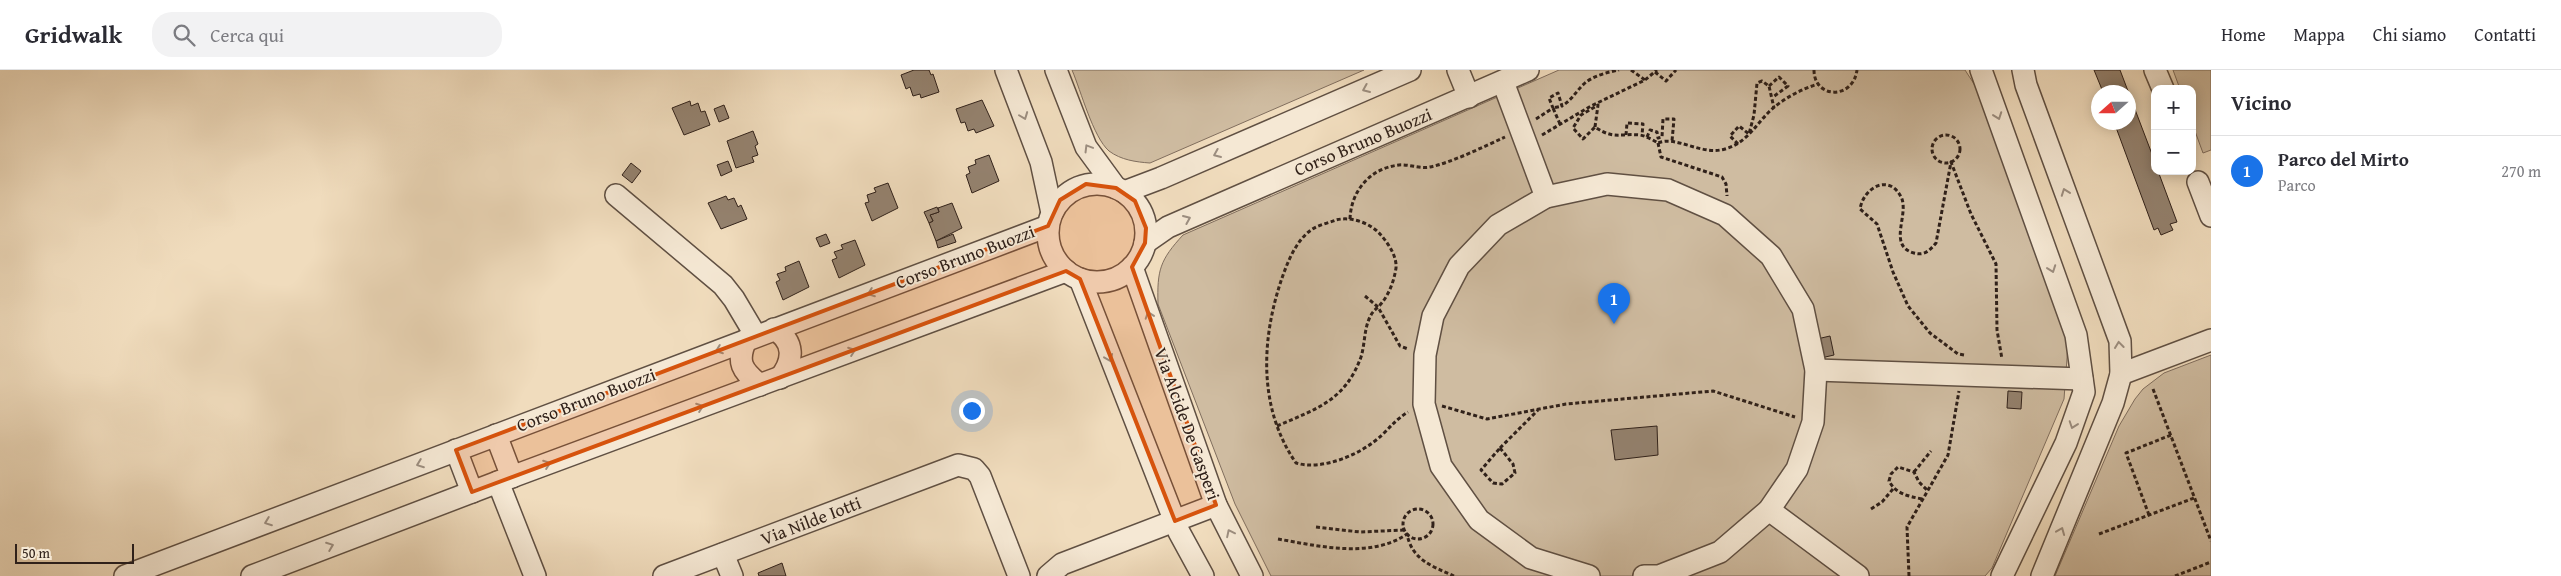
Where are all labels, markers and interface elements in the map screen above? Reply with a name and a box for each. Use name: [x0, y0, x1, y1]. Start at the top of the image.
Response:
search box: [152, 12, 502, 57]
text: Gridwalk: [25, 17, 122, 52]
icon: search: [170, 21, 198, 49]
text: Cerca qui: [210, 21, 284, 49]
text: Home: [2221, 21, 2266, 48]
text: Mappa: [2294, 21, 2345, 48]
text: Chi siamo: [2373, 21, 2446, 48]
text: Contatti: [2474, 21, 2536, 48]
one-way arrow: [1362, 83, 1371, 94]
north arrow: [2091, 85, 2136, 130]
map controls: [2151, 85, 2196, 175]
button: +: [2151, 85, 2196, 130]
text: Vicino: [2231, 87, 2291, 118]
street label: Corso Bruno Buozzi: [1290, 100, 1436, 183]
one-way arrow: [1018, 111, 1028, 119]
one-way arrow: [1992, 111, 2002, 120]
button: −: [2151, 130, 2196, 175]
one-way arrow: [1085, 144, 1095, 153]
text: Parco del Mirto: [2278, 145, 2409, 173]
one-way arrow: [1213, 148, 1222, 159]
text: 1: [2243, 159, 2251, 183]
text: 270 m: [2501, 159, 2541, 183]
text: Parco: [2278, 173, 2316, 197]
one-way arrow: [2061, 188, 2071, 197]
one-way arrow: [1182, 214, 1191, 225]
street label: Corso Bruno Buozzi: [891, 218, 1038, 296]
one-way arrow: [2046, 264, 2056, 273]
pin: 1: [1598, 283, 1630, 324]
one-way arrow: [867, 287, 876, 297]
one-way arrow: [1145, 311, 1155, 320]
one-way arrow: [2114, 341, 2125, 349]
one-way arrow: [715, 344, 724, 354]
street label: Via Alcide De Gasperi: [1147, 344, 1228, 504]
one-way arrow: [847, 347, 856, 357]
one-way arrow: [1103, 353, 1114, 362]
street label: Corso Bruno Buozzi: [512, 361, 659, 439]
your location: [959, 398, 985, 424]
one-way arrow: [695, 403, 704, 413]
one-way arrow: [2069, 420, 2079, 429]
one-way arrow: [416, 458, 425, 468]
one-way arrow: [543, 460, 551, 470]
street label: Via Nilde Iotti: [757, 489, 865, 552]
one-way arrow: [264, 515, 273, 526]
one-way arrow: [2054, 527, 2065, 536]
one-way arrow: [1225, 529, 1236, 538]
scale bar: [15, 541, 134, 564]
one-way arrow: [325, 542, 334, 552]
text: 50 m: [22, 543, 50, 563]

